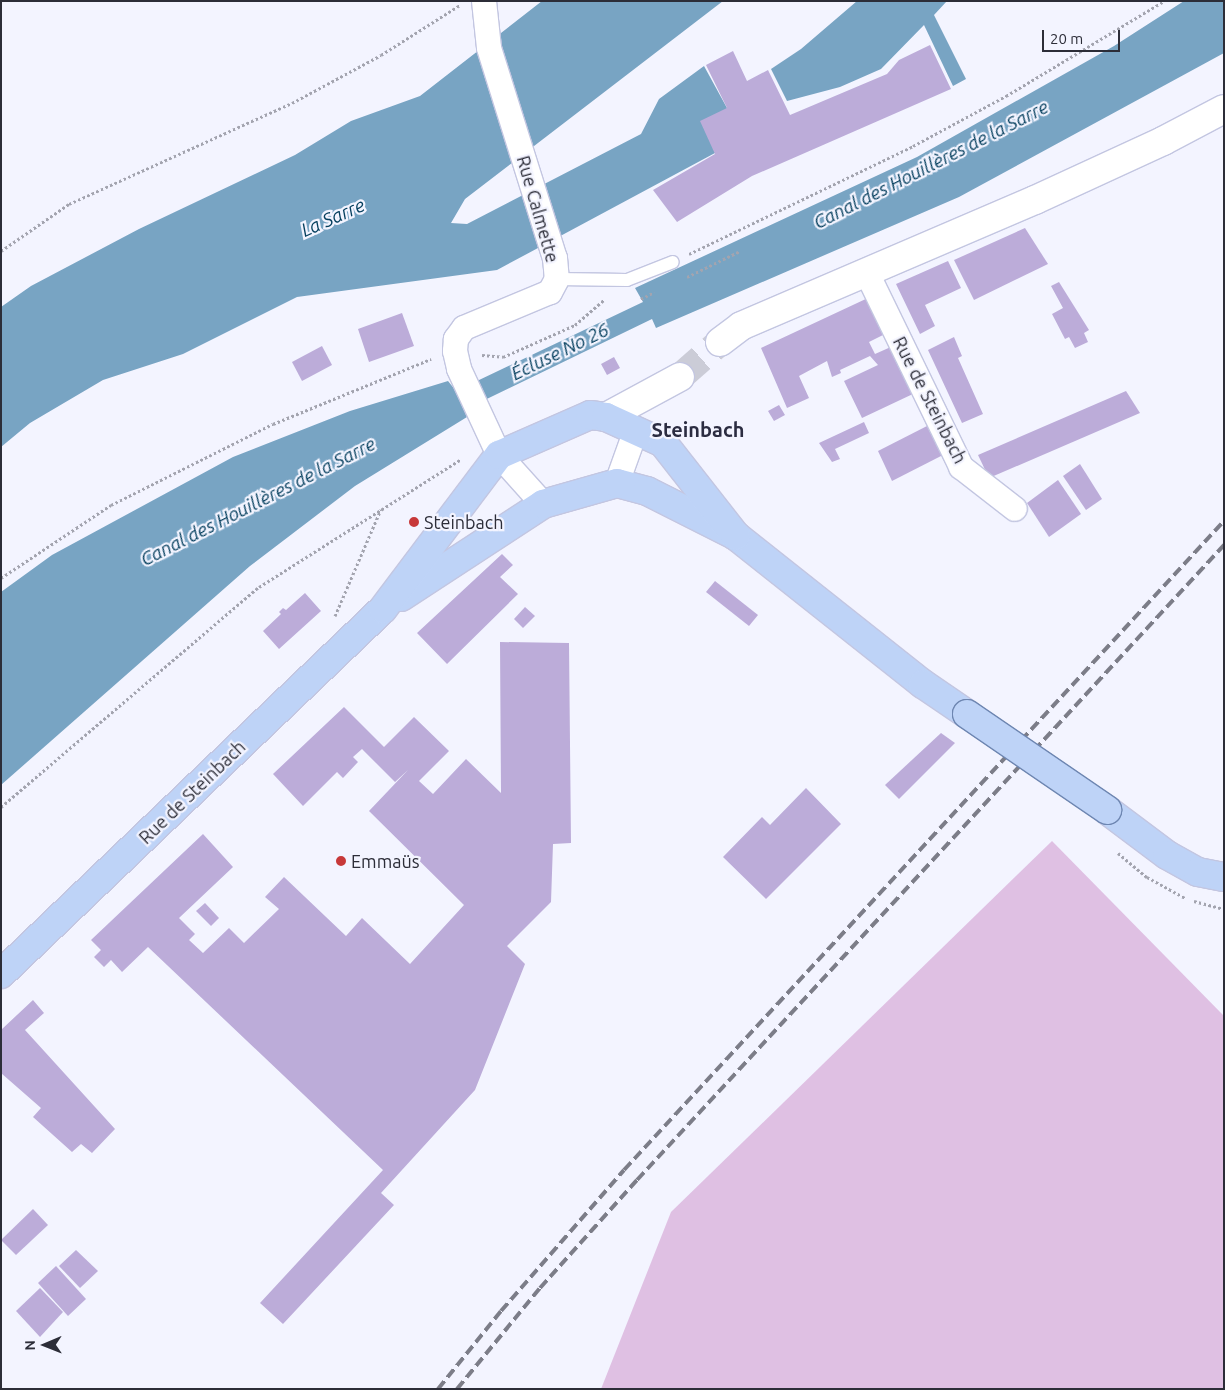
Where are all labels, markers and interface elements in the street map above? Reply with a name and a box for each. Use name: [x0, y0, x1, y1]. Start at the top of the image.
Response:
scale bar: [1045, 20, 1122, 52]
text: 20 m: [1050, 30, 1083, 47]
water label: Canal des Houillères de la Sarre: [810, 96, 1052, 234]
street label: Rue Calmette: [512, 153, 564, 265]
water label: La Sarre: [298, 194, 368, 242]
water label: Écluse No 26: [507, 319, 613, 385]
street label: Rue de Steinbach: [889, 333, 971, 467]
district label: Steinbach: [652, 417, 744, 441]
water label: Canal des Houillères de la Sarre: [137, 433, 379, 571]
place label: Steinbach: [424, 511, 503, 533]
marker: Steinbach: [408, 516, 420, 528]
street label: Rue de Steinbach: [134, 736, 250, 848]
place label: Emmaüs: [351, 850, 420, 872]
marker: Emmaüs: [335, 855, 347, 867]
north arrow: [20, 1320, 70, 1370]
text: N: [22, 1340, 38, 1351]

